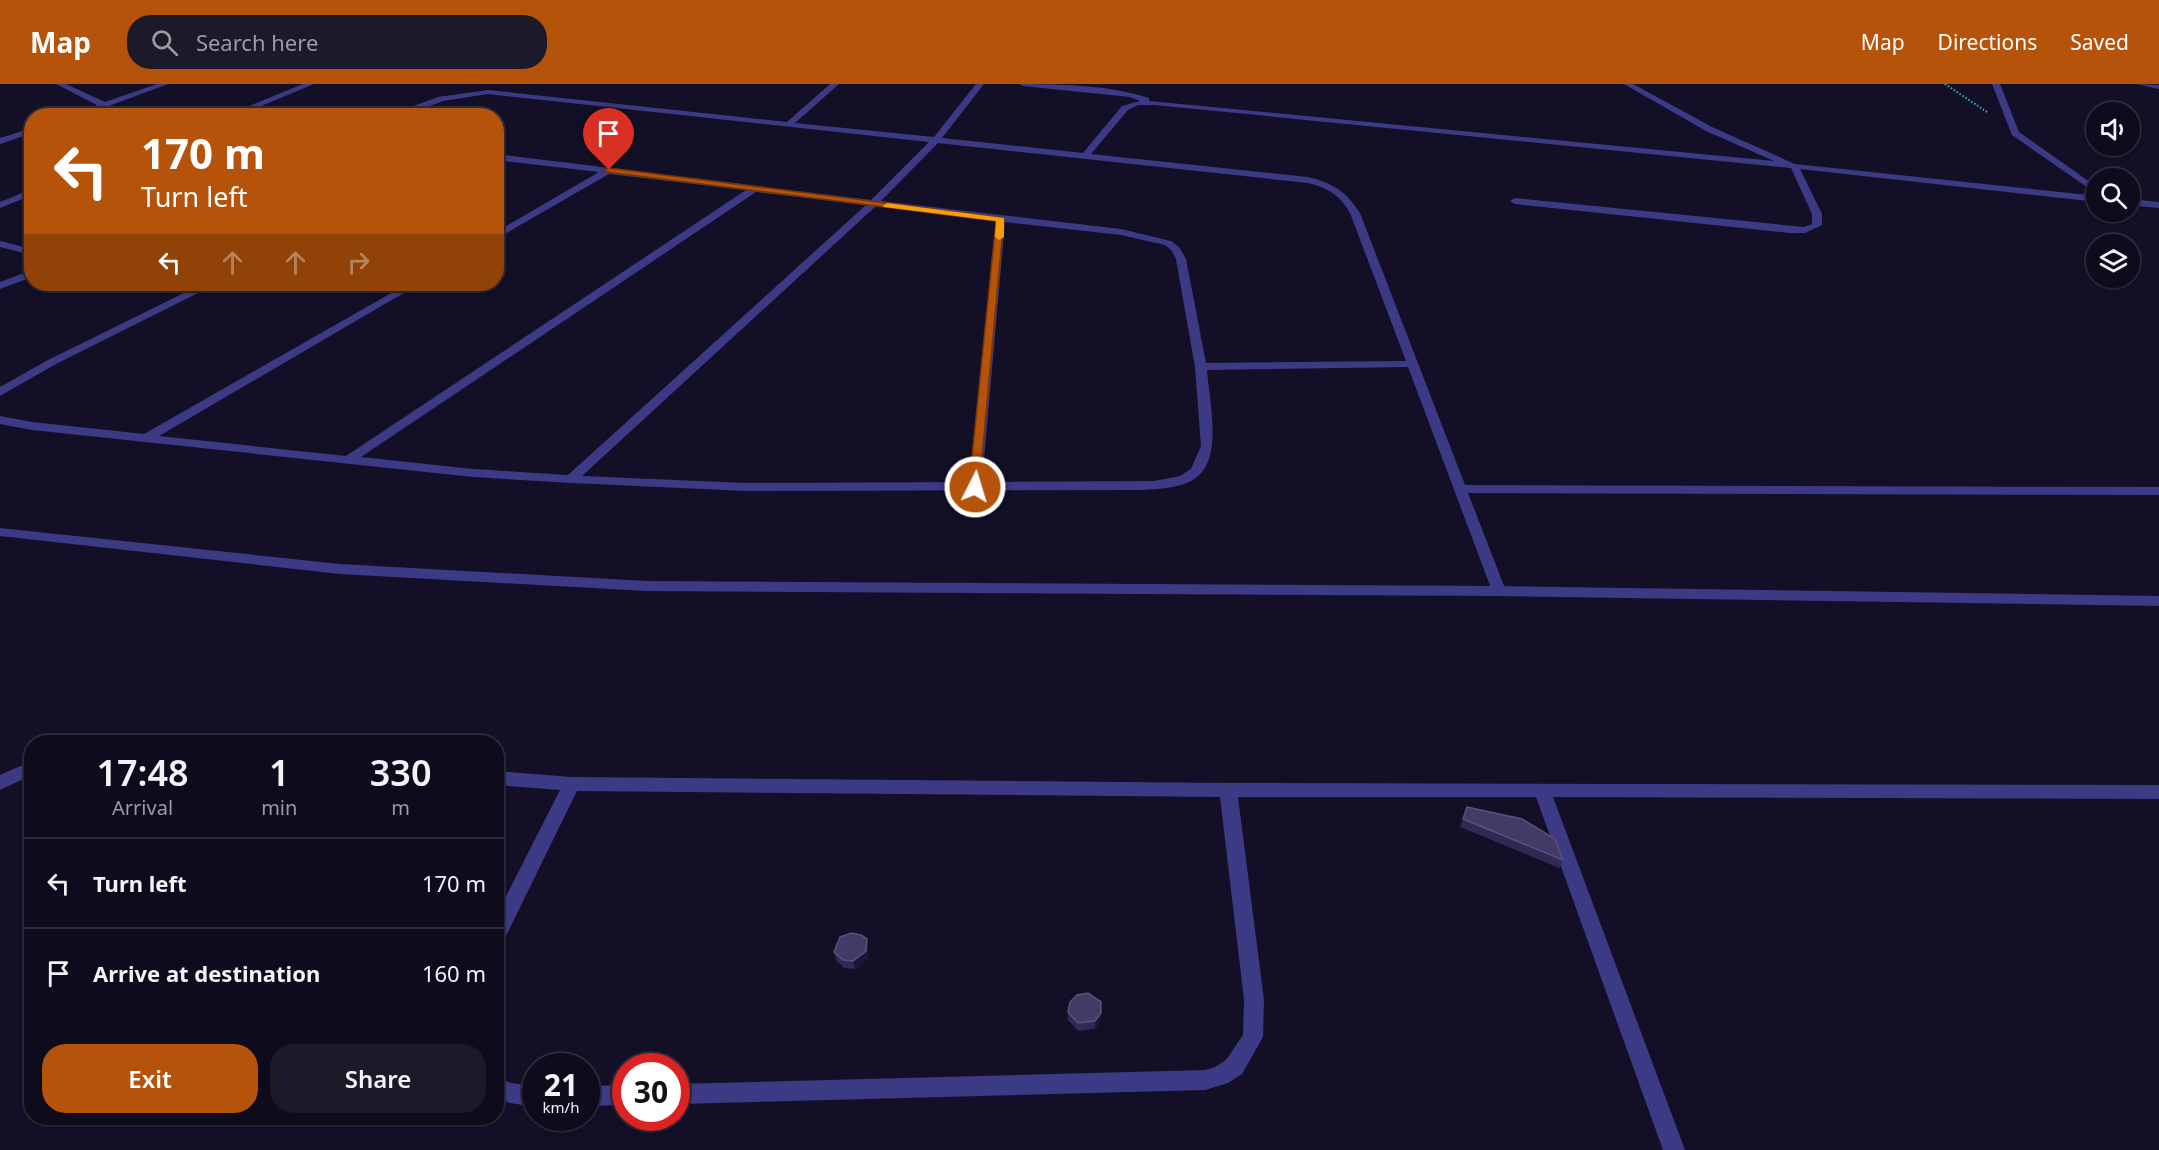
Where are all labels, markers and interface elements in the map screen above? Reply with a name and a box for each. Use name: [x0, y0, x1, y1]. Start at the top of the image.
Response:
search box: [127, 15, 547, 69]
text: Map: [30, 23, 91, 61]
icon: search: [148, 26, 181, 59]
text: Search here: [196, 27, 318, 57]
text: Map: [1861, 28, 1905, 56]
text: Directions: [1938, 28, 2037, 56]
text: Saved: [2070, 28, 2129, 56]
map controls: [2086, 102, 2140, 288]
button: sound: [2086, 102, 2140, 156]
pin: [583, 108, 634, 170]
icon: arrive: [592, 117, 625, 150]
text: 170 m: [141, 124, 265, 181]
icon: left: [42, 132, 120, 210]
button: search: [2086, 168, 2140, 222]
text: Turn left: [141, 178, 247, 215]
button: layers: [2086, 234, 2140, 288]
icon: left: [153, 246, 186, 279]
icon: ahead: [216, 246, 249, 279]
icon: ahead: [279, 246, 312, 279]
icon: right: [342, 246, 375, 279]
position arrow: [943, 455, 1007, 519]
text: 17:48: [96, 748, 189, 797]
text: 1: [269, 748, 290, 797]
text: 330: [370, 748, 432, 797]
text: Arrival: [112, 794, 173, 821]
text: min: [261, 794, 297, 821]
text: m: [391, 794, 410, 821]
icon: left: [42, 867, 75, 900]
text: Turn left: [93, 868, 187, 898]
text: 170 m: [422, 868, 486, 898]
icon: arrive: [42, 957, 75, 990]
text: Arrive at destination: [93, 958, 320, 988]
text: 160 m: [422, 958, 486, 988]
button: Exit: [42, 1044, 258, 1113]
button: Share: [270, 1044, 486, 1113]
speed limit sign: 30: [612, 1053, 690, 1131]
text: 21: [544, 1064, 578, 1105]
text: km/h: [543, 1097, 579, 1117]

